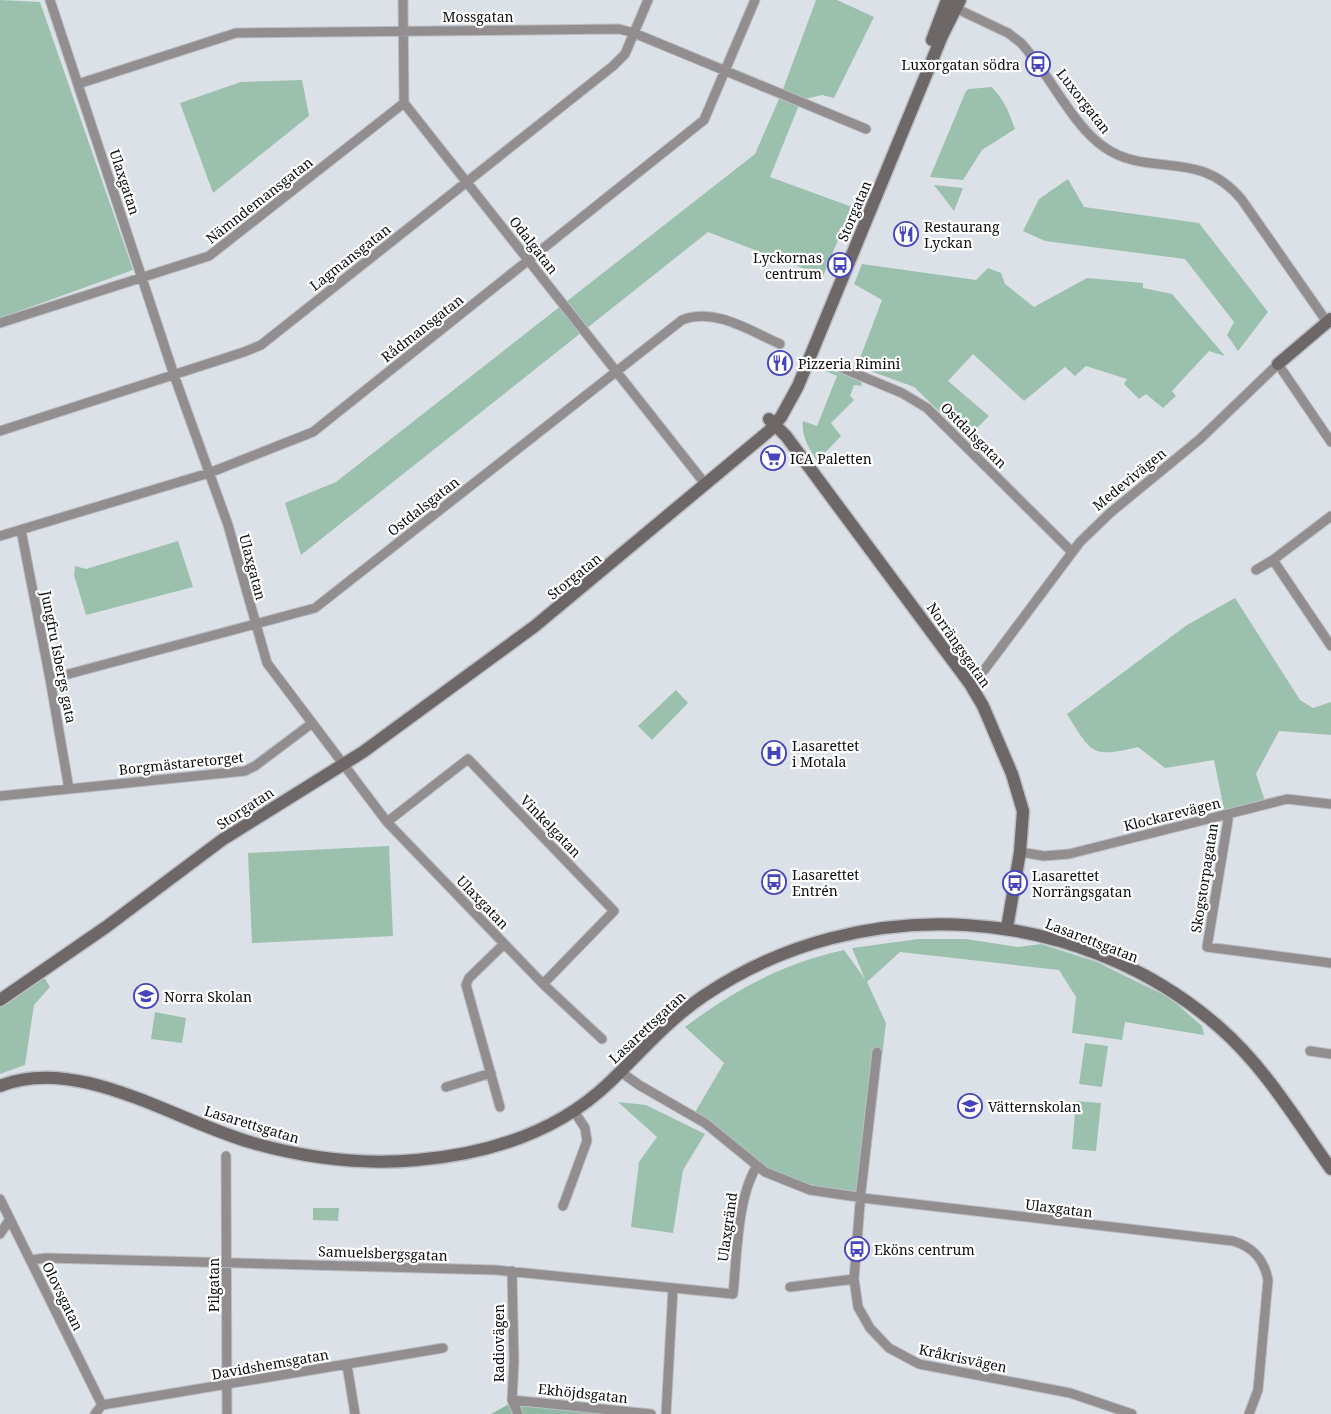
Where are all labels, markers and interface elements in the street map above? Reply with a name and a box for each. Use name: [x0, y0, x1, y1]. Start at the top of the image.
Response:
street label: Mossgatan: [442, 7, 514, 26]
bus stop icon: Luxorgatan södra: [1025, 51, 1051, 77]
place label: Luxorgatan södra: [902, 55, 1020, 74]
street label: Luxorgatan: [1053, 65, 1115, 137]
street label: Ulaxgatan: [106, 147, 144, 217]
street label: Nämndemansgatan: [202, 152, 316, 248]
street label: Storgatan: [833, 178, 875, 244]
street label: Odalgatan: [505, 212, 563, 278]
place label: Restaurang Lyckan: [924, 217, 1000, 252]
street label: Lagmansgatan: [306, 219, 394, 295]
restaurant icon: Restaurang Lyckan: [893, 221, 919, 247]
place label: Lyckornas centrum: [753, 248, 822, 283]
bus stop icon: Lyckornas centrum: [827, 252, 853, 278]
street label: Rådmansgatan: [377, 290, 467, 366]
restaurant icon: Pizzeria Rimini: [767, 350, 793, 376]
place label: Pizzeria Rimini: [798, 354, 901, 373]
street label: Ostdalsgatan: [937, 398, 1011, 472]
street label: Medevivägen: [1088, 444, 1170, 514]
supermarket icon: ICA Paletten: [760, 445, 786, 471]
place label: ICA Paletten: [790, 449, 872, 468]
street label: Ostdalsgatan: [383, 472, 463, 540]
street label: Ulaxgatan: [235, 532, 271, 602]
street label: Storgatan: [543, 548, 605, 604]
street label: Jungfru Isbergs gata: [37, 588, 81, 725]
street label: Norrängsgatan: [923, 599, 995, 691]
place label: Lasarettet i Motala: [792, 736, 859, 771]
hospital icon: Lasarettet i Motala: [761, 740, 787, 766]
street label: Borgmästaretorget: [118, 747, 244, 779]
street label: Storgatan: [213, 782, 277, 834]
street label: Vinkelgatan: [516, 791, 586, 861]
street label: Klockarevägen: [1122, 793, 1222, 835]
street label: Skogstorpagatan: [1186, 822, 1222, 934]
place label: Lasarettet Entrén: [792, 865, 859, 900]
place label: Lasarettet Norrängsgatan: [1032, 866, 1132, 901]
bus stop icon: Lasarettet Entrén: [761, 869, 787, 895]
bus stop icon: Lasarettet Norrängsgatan: [1002, 870, 1028, 896]
street label: Ulaxgatan: [453, 871, 513, 933]
street label: Lasarettsgatan: [1043, 914, 1141, 966]
school or university icon: Norra Skolan: [133, 983, 159, 1009]
place label: Norra Skolan: [164, 987, 252, 1006]
street label: Lasarettsgatan: [605, 987, 689, 1067]
school or university icon: Vätternskolan: [957, 1093, 983, 1119]
place label: Vätternskolan: [988, 1097, 1081, 1116]
street label: Lasarettsgatan: [202, 1101, 302, 1147]
street label: Ulaxgränd: [713, 1191, 741, 1263]
street label: Ulaxgatan: [1024, 1194, 1094, 1222]
bus stop icon: Eköns centrum: [844, 1236, 870, 1262]
place label: Eköns centrum: [874, 1240, 975, 1259]
street label: Samuelsbergsgatan: [318, 1241, 448, 1265]
street label: Olovsgatan: [38, 1258, 88, 1334]
street label: Pilgatan: [204, 1258, 223, 1312]
street label: Radiovägen: [489, 1304, 508, 1382]
street label: Kråkrisvägen: [917, 1339, 1009, 1377]
street label: Davidshemsgatan: [210, 1344, 330, 1384]
street label: Ekhöjdsgatan: [537, 1379, 629, 1407]

